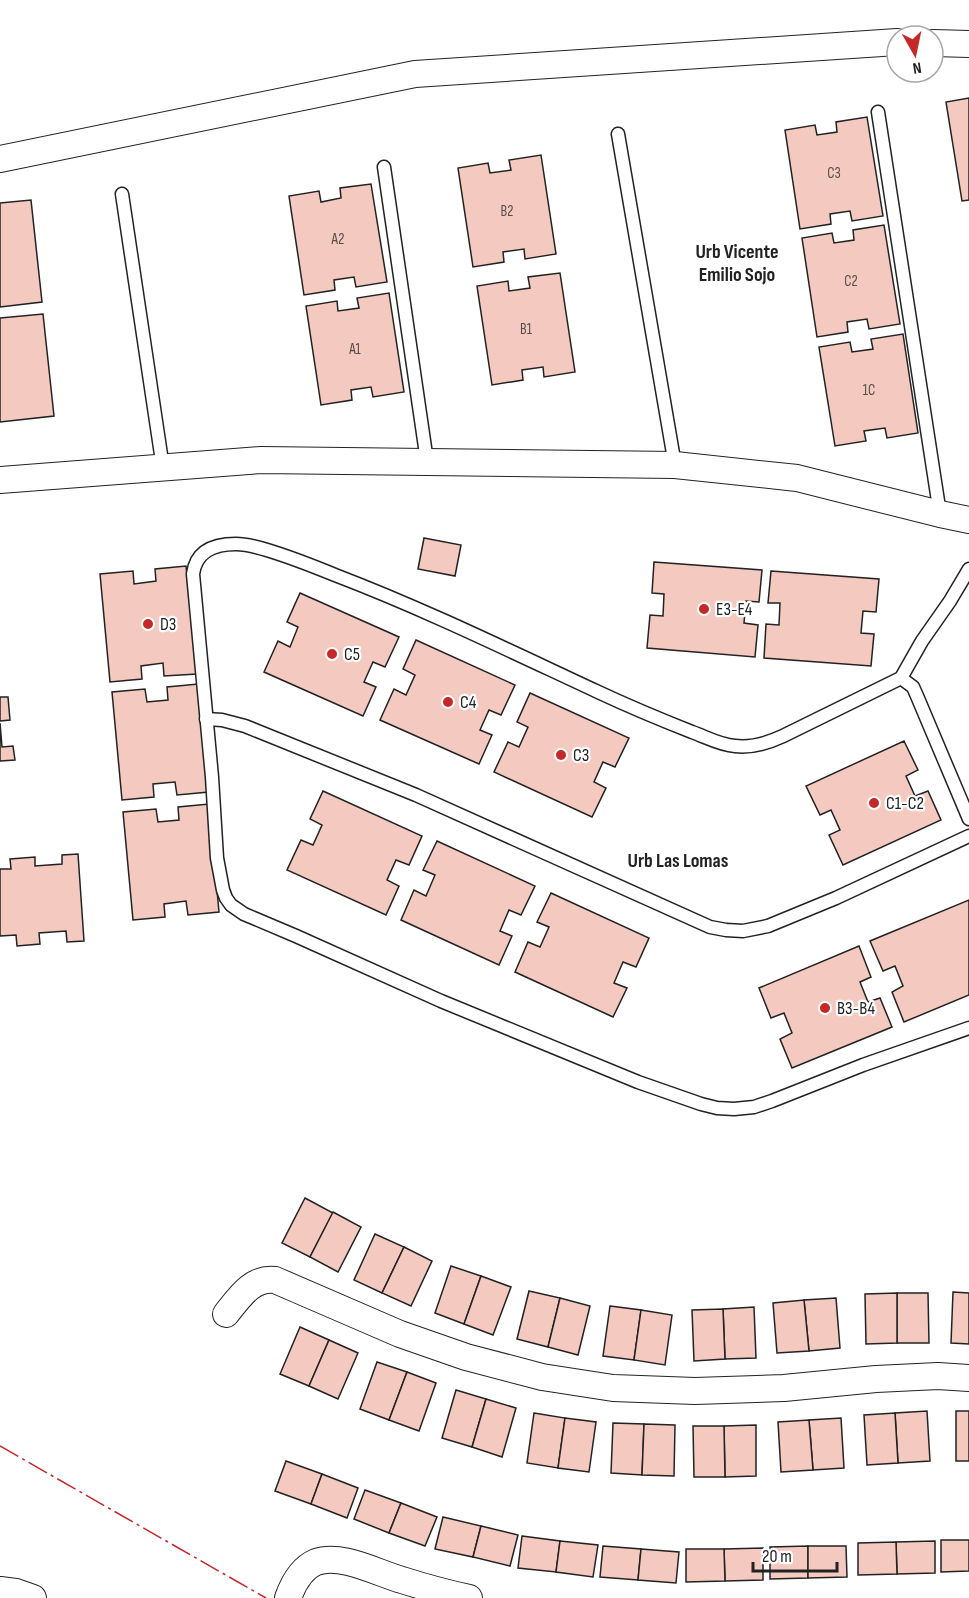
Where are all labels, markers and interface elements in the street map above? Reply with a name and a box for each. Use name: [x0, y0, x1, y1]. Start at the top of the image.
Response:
north arrow: [885, 24, 945, 84]
text: N: [911, 57, 923, 77]
house number: C3: [827, 164, 841, 183]
house number: B2: [501, 202, 513, 221]
house number: A2: [331, 230, 344, 249]
district label: Urb Vicente Emilio Sojo: [695, 240, 779, 287]
house number: C2: [844, 272, 858, 291]
house number: B1: [520, 320, 533, 339]
house number: A1: [348, 340, 362, 359]
house number: 1C: [863, 381, 875, 400]
place label: E3-E4: [716, 599, 753, 620]
marker: E3-E4: [697, 602, 711, 616]
place label: D3: [160, 614, 176, 635]
marker: D3: [141, 617, 155, 631]
place label: C5: [344, 644, 360, 665]
marker: C5: [325, 647, 339, 661]
place label: C4: [460, 692, 477, 713]
marker: C4: [441, 695, 455, 709]
place label: C3: [573, 745, 589, 766]
marker: C3: [554, 748, 568, 762]
place label: C1-C2: [886, 793, 924, 814]
marker: C1-C2: [867, 796, 881, 810]
district label: Urb Las Lomas: [628, 849, 729, 873]
place label: B3-B4: [837, 998, 875, 1019]
marker: B3-B4: [818, 1001, 832, 1015]
scale bar: [753, 1535, 837, 1573]
text: 20 m: [762, 1546, 792, 1567]

